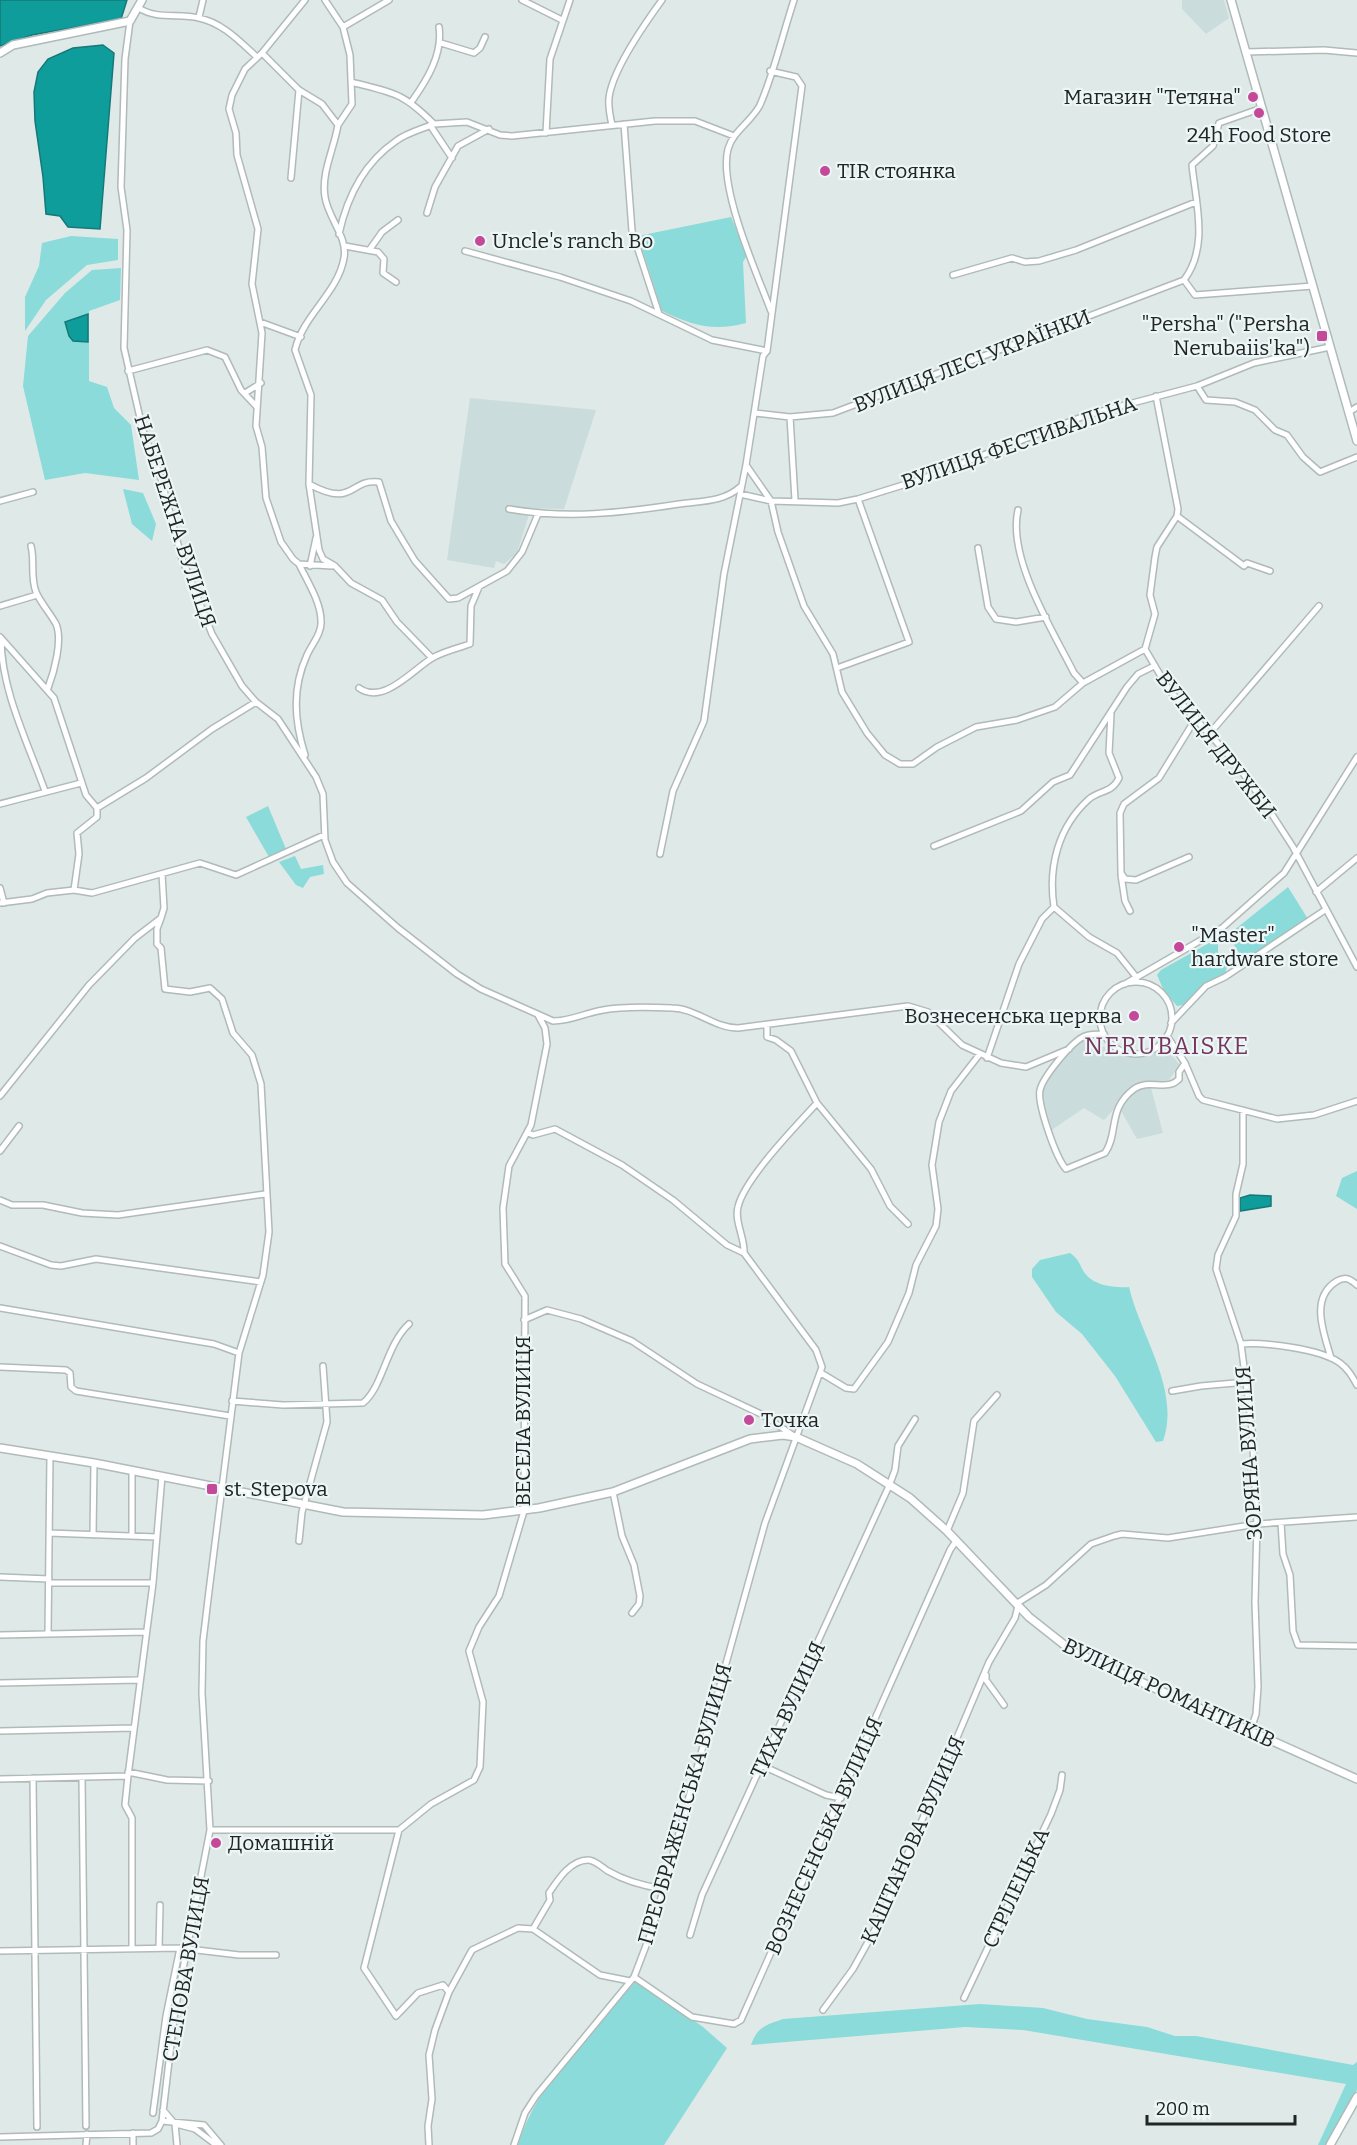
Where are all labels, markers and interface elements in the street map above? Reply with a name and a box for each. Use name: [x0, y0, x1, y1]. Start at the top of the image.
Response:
place label: Магазин "Тетяна": [1064, 84, 1241, 110]
marker: Магазин "Тетяна": [1246, 90, 1260, 104]
marker: 24h Food Store: [1252, 106, 1266, 120]
place label: 24h Food Store: [1187, 122, 1331, 148]
place label: TIR стоянка: [837, 158, 956, 184]
marker: TIR стоянка: [818, 164, 832, 178]
place label: Uncle's ranch Bo: [492, 228, 653, 254]
marker: Uncle's ranch Bo: [473, 234, 487, 248]
street label: ВУЛИЦЯ ЛЕСІ УКРАЇНКИ: [850, 304, 1094, 418]
place label: "Persha" ("Persha Nerubaiis'ka"): [1142, 311, 1311, 361]
marker: "Persha" ("Persha Nerubaiis'ka"): [1315, 329, 1329, 343]
street label: ВУЛИЦЯ ФЕСТИВАЛЬНА: [898, 390, 1140, 495]
street label: НАБЕРЕЖНА ВУЛИЦЯ: [128, 411, 222, 631]
street label: ВУЛИЦЯ ДРУЖБИ: [1150, 666, 1282, 824]
place label: "Master" hardware store: [1191, 922, 1338, 972]
marker: "Master" hardware store: [1172, 940, 1186, 954]
place label: Вознесенська церква: [904, 1003, 1122, 1029]
marker: Вознесенська церква: [1127, 1009, 1141, 1023]
district label: NERUBAISKE: [1084, 1032, 1250, 1060]
street label: ВЕСЕЛА ВУЛИЦЯ: [510, 1336, 536, 1506]
street label: ЗОРЯНА ВУЛИЦЯ: [1230, 1365, 1268, 1541]
place label: Точка: [761, 1407, 820, 1433]
marker: Точка: [742, 1413, 756, 1427]
place label: st. Stepova: [224, 1476, 328, 1502]
marker: st. Stepova: [205, 1482, 219, 1496]
street label: ВУЛИЦЯ РОМАНТИКІВ: [1059, 1632, 1279, 1754]
street label: ТИХА ВУЛИЦЯ: [745, 1637, 831, 1783]
street label: ПРЕОБРАЖЕНСЬКА ВУЛИЦЯ: [632, 1660, 738, 1948]
street label: ВОЗНЕСЕНСЬКА ВУЛИЦЯ: [760, 1713, 888, 1959]
street label: КАШТАНОВА ВУЛИЦЯ: [855, 1732, 971, 1948]
street label: СТРІЛЕЦЬКА: [977, 1824, 1055, 1952]
place label: Домашній: [228, 1830, 334, 1856]
marker: Домашній: [209, 1836, 223, 1850]
street label: СТЕПОВА ВУЛИЦЯ: [157, 1874, 215, 2064]
scale bar: [1147, 2088, 1296, 2126]
text: 200 m: [1156, 2098, 1210, 2120]

